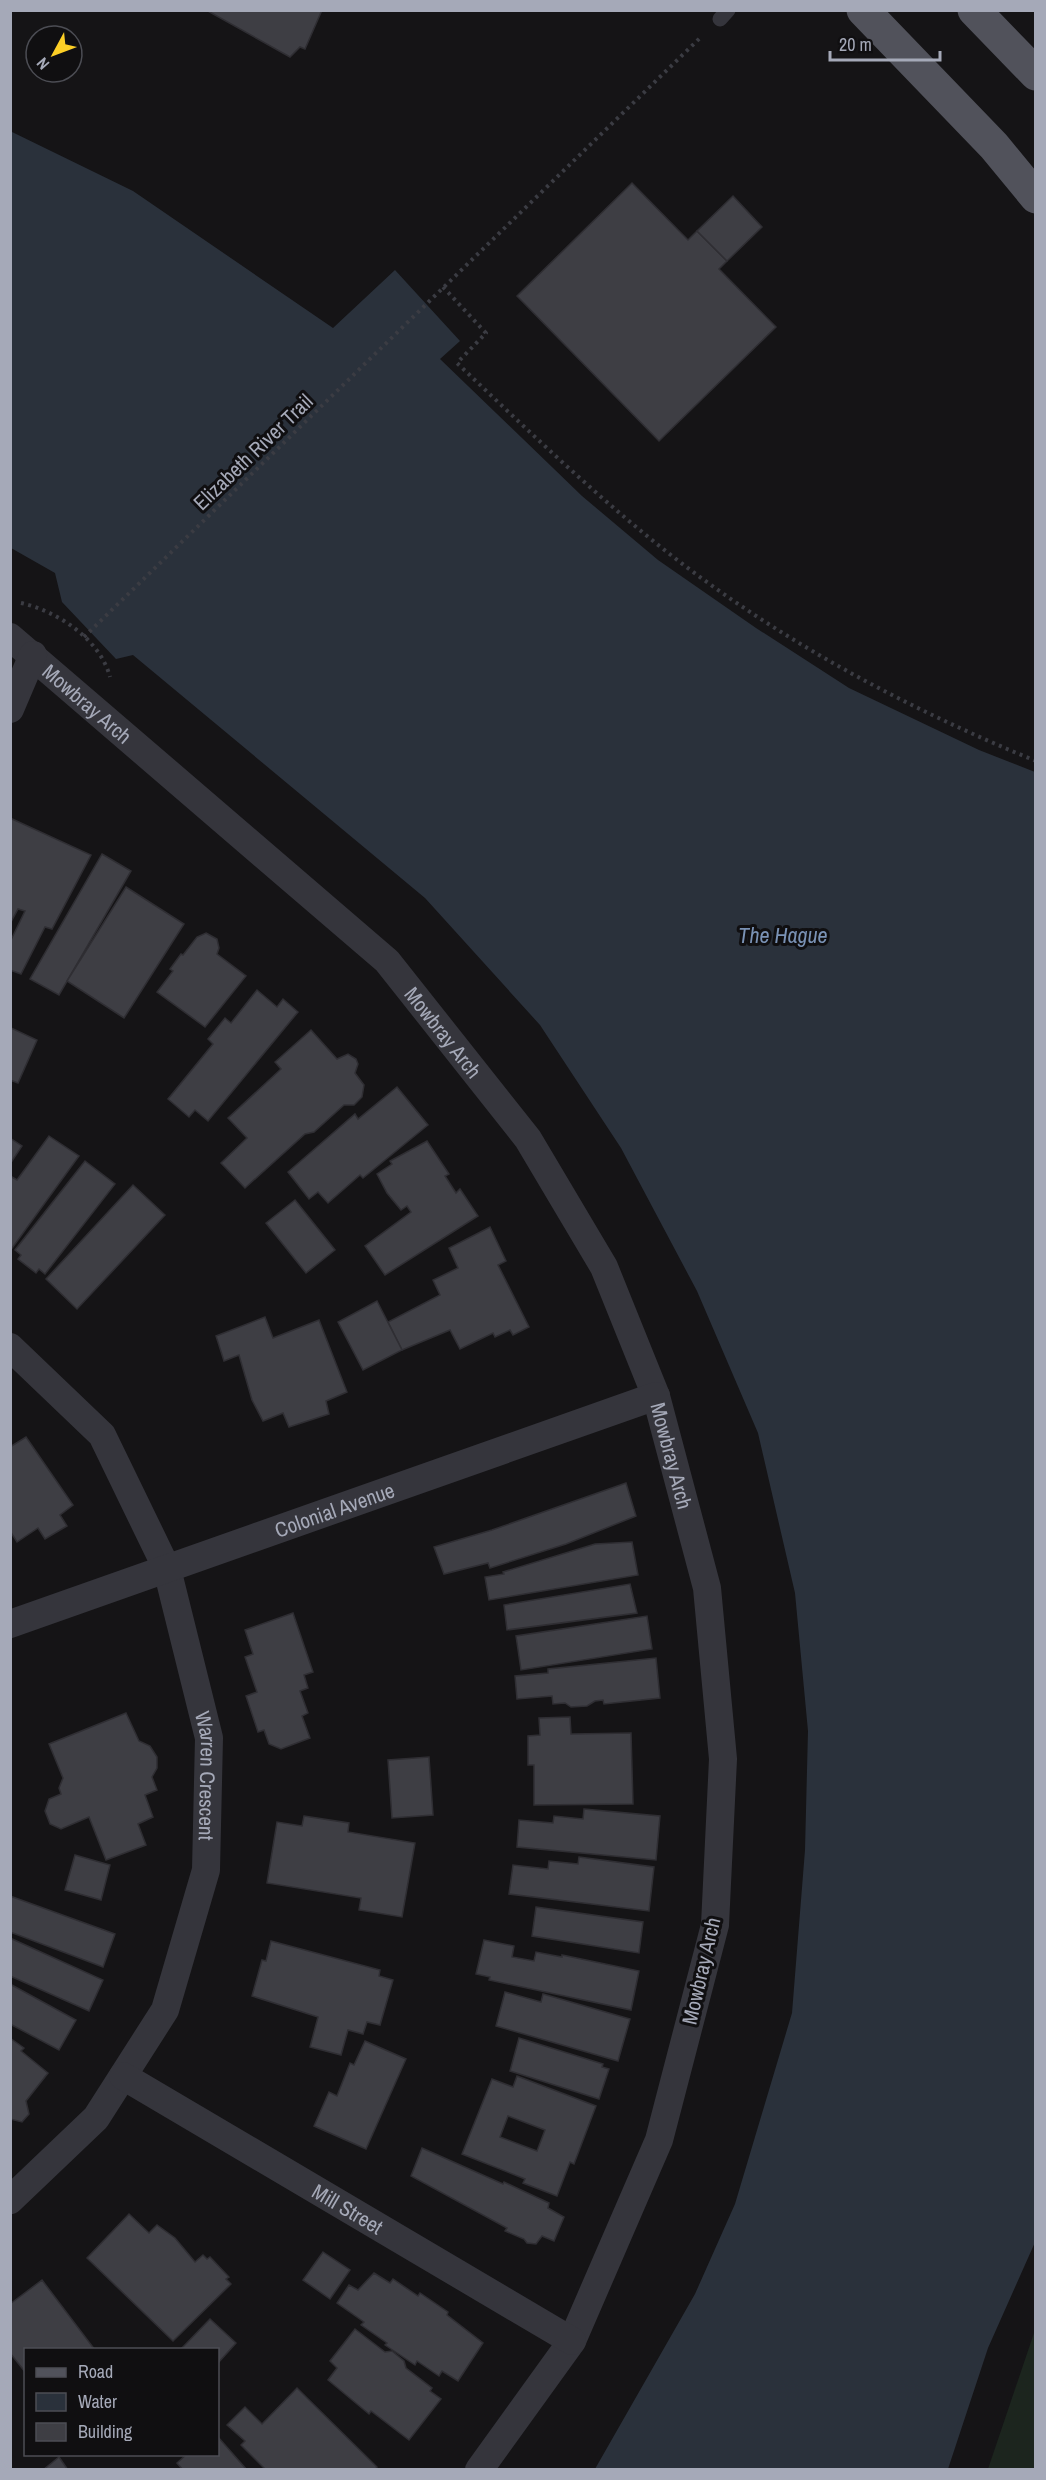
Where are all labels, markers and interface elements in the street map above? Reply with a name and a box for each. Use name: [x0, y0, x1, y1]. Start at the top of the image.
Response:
north arrow: [24, 24, 84, 84]
scale bar: [830, 24, 940, 62]
text: 20 m: [839, 32, 872, 57]
text: N: [31, 53, 54, 75]
street label: Elizabeth River Trail: [187, 387, 319, 517]
street label: Mowbray Arch: [37, 657, 138, 750]
water label: The Hague: [738, 920, 828, 950]
street label: Mowbray Arch: [398, 980, 489, 1084]
street label: Mowbray Arch: [644, 1399, 700, 1512]
street label: Colonial Avenue: [271, 1475, 398, 1544]
street label: Warren Crescent: [188, 1708, 224, 1841]
street label: Mowbray Arch: [675, 1915, 727, 2027]
street label: Mill Street: [307, 2176, 389, 2241]
legend: [24, 2348, 219, 2456]
text: Road: [78, 2359, 113, 2384]
text: Water: [78, 2389, 117, 2414]
text: Building: [78, 2419, 133, 2444]

